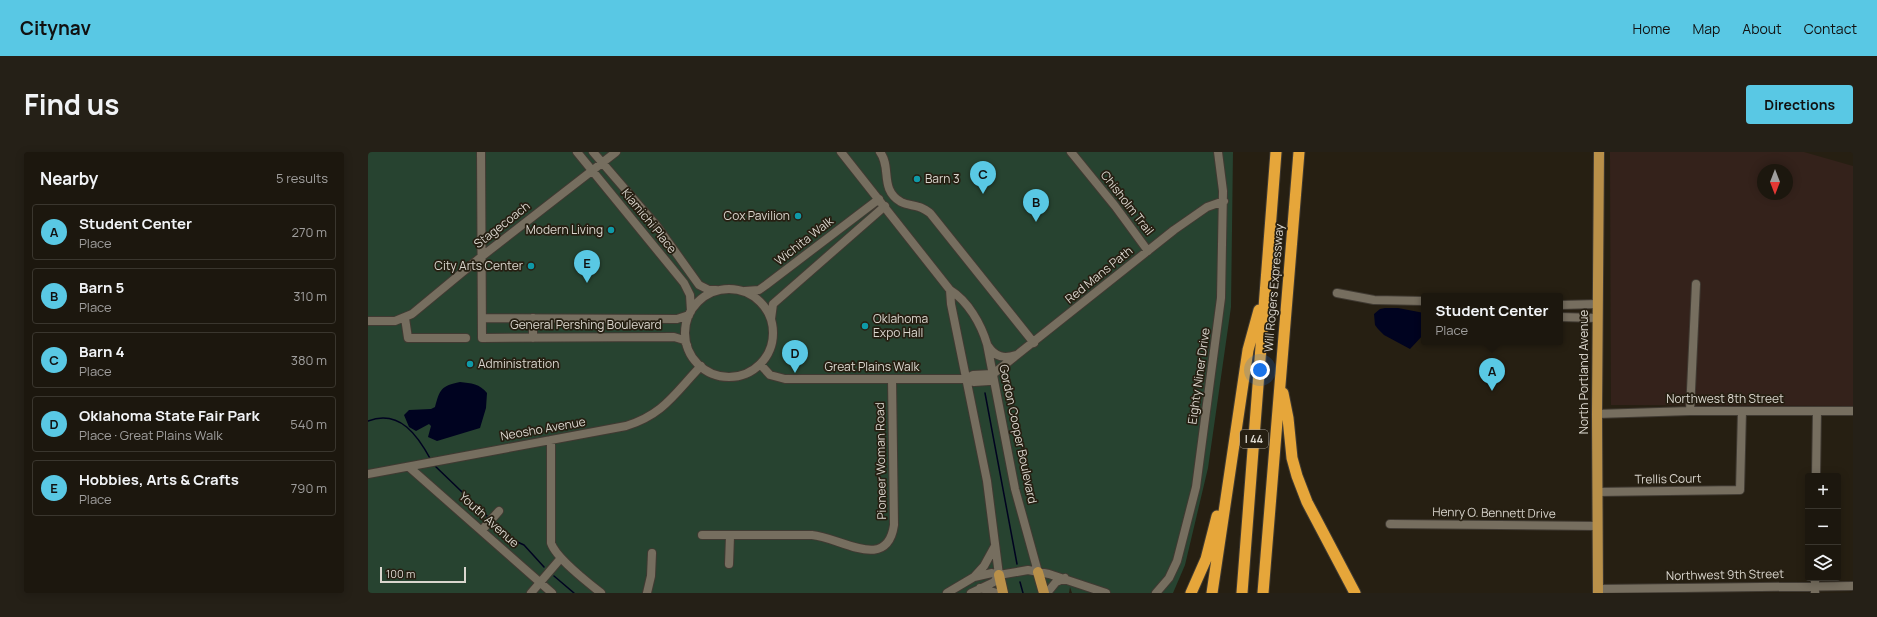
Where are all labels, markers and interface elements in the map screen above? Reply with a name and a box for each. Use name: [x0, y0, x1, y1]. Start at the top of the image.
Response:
text: Citynav: [20, 15, 91, 41]
text: Home: [1633, 19, 1670, 38]
text: Map: [1692, 19, 1720, 38]
text: About: [1742, 19, 1782, 38]
text: Contact: [1804, 19, 1857, 38]
text: Find us: [24, 85, 119, 123]
button: Directions: [1746, 85, 1853, 124]
pin: C: [970, 161, 996, 194]
north arrow: [1757, 164, 1793, 200]
text: Nearby: [40, 167, 98, 190]
street label: Chisholm Trail: [1097, 167, 1158, 238]
text: 5 results: [276, 169, 328, 187]
place label: Barn 3: [925, 170, 960, 187]
marker: Barn 3: [912, 174, 922, 184]
street label: Kiamichi Place: [618, 185, 681, 257]
pin: B: [1023, 189, 1049, 222]
street label: Stagecoach: [470, 197, 533, 252]
place label: Cox Pavilion: [724, 207, 790, 224]
marker: Cox Pavilion: [793, 211, 803, 221]
street label: Wichita Walk: [771, 212, 837, 269]
text: Student Center: [79, 213, 192, 234]
place label: Modern Living: [526, 221, 603, 238]
street label: Will Rogers Expressway: [1259, 222, 1288, 353]
text: A: [50, 223, 58, 241]
text: 270 m: [292, 223, 327, 241]
marker: Modern Living: [606, 225, 616, 235]
text: Place: [79, 234, 112, 252]
street label: Red Mans Path: [1061, 242, 1136, 307]
pin: E: [574, 250, 600, 283]
place label: City Arts Center: [434, 257, 524, 274]
marker: City Arts Center: [526, 261, 536, 271]
text: Barn 5: [79, 277, 124, 298]
text: B: [50, 287, 58, 305]
text: 310 m: [293, 287, 327, 305]
popup: [1421, 293, 1563, 345]
text: Place: [79, 298, 112, 316]
text: Student Center: [1435, 300, 1549, 321]
place label: Oklahoma Expo Hall: [873, 310, 928, 341]
street label: North Portland Avenue: [1575, 310, 1592, 434]
street label: General Pershing Boulevard: [510, 316, 662, 333]
marker: Oklahoma Expo Hall: [860, 321, 870, 331]
text: Place: [1435, 321, 1468, 339]
street label: Eighty Niner Drive: [1183, 327, 1214, 425]
pin: D: [782, 340, 808, 373]
text: Barn 4: [79, 341, 125, 362]
text: C: [49, 351, 59, 369]
text: 380 m: [291, 351, 327, 369]
place label: Administration: [478, 355, 559, 372]
street label: Great Plains Walk: [825, 358, 920, 375]
pin: A: [1479, 358, 1505, 391]
marker: Administration: [465, 359, 475, 369]
your location: [1250, 360, 1270, 380]
text: Place: [79, 362, 112, 380]
street label: Gordon Cooper Boulevard: [995, 363, 1042, 505]
street label: Northwest 8th Street: [1666, 390, 1784, 407]
street label: Pioneer Woman Road: [871, 402, 890, 520]
text: Oklahoma State Fair Park: [79, 405, 260, 426]
street label: Neosho Avenue: [499, 413, 587, 444]
text: D: [49, 415, 59, 433]
text: 540 m: [290, 415, 327, 433]
text: Place · Great Plains Walk: [79, 426, 223, 444]
road number: I 44: [1240, 430, 1268, 448]
text: Hobbies, Arts & Crafts: [79, 469, 239, 490]
street label: Trellis Court: [1634, 469, 1702, 488]
map controls: [1805, 473, 1841, 581]
button: +: [1805, 473, 1841, 509]
text: E: [50, 479, 58, 497]
text: 790 m: [291, 479, 327, 497]
street label: Youth Avenue: [456, 488, 523, 551]
text: Place: [79, 490, 112, 508]
street label: Henry O. Bennett Drive: [1432, 503, 1556, 522]
button: −: [1805, 509, 1841, 545]
button: layers: [1805, 545, 1841, 581]
scale bar: [380, 565, 466, 584]
street label: Northwest 9th Street: [1666, 565, 1784, 584]
text: 100 m: [386, 566, 415, 581]

